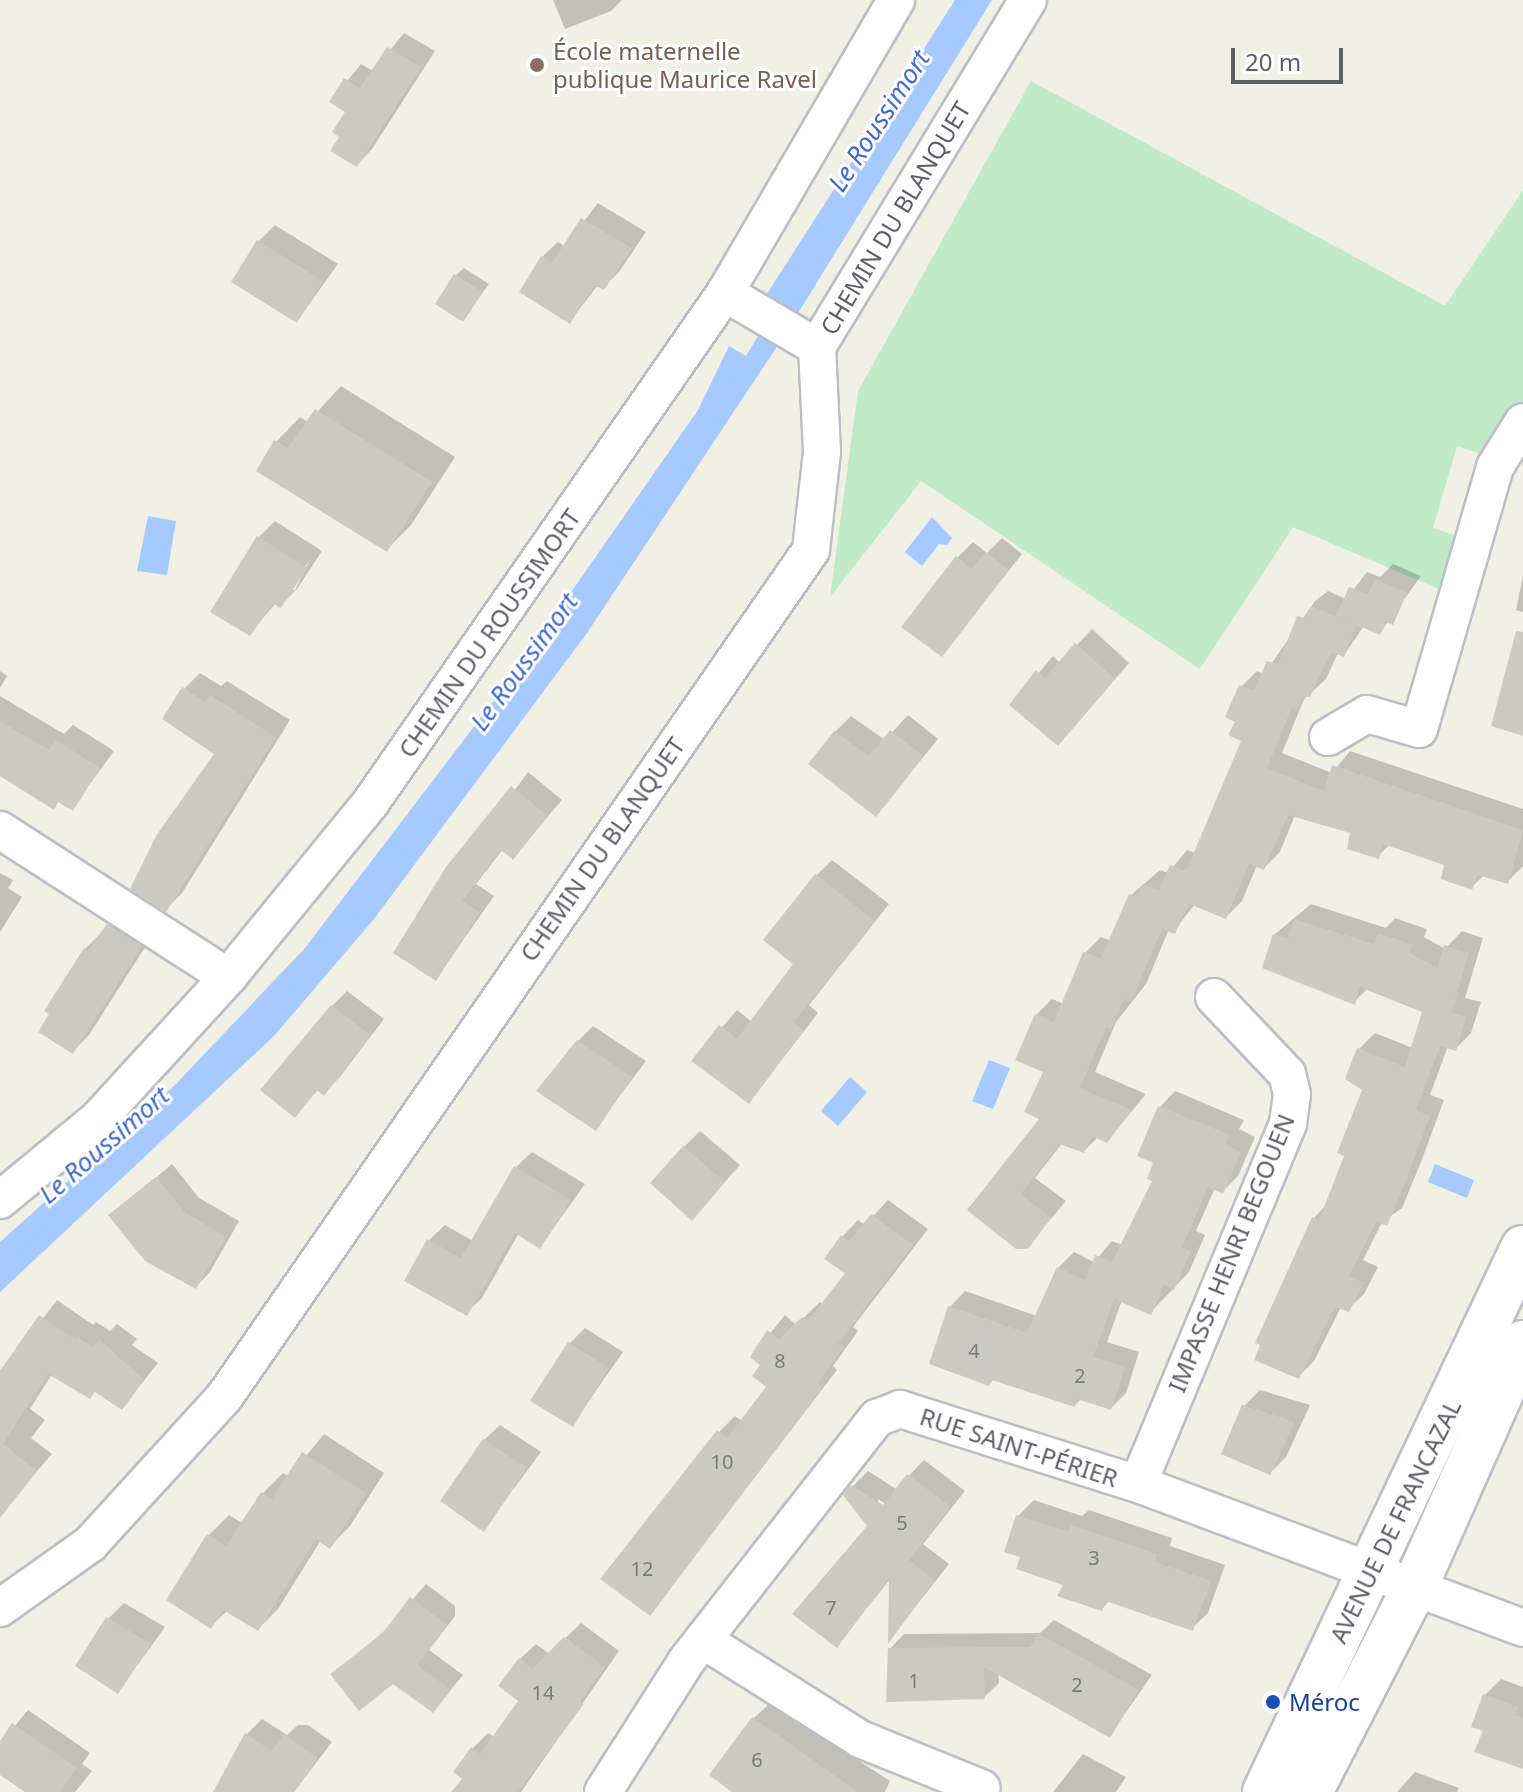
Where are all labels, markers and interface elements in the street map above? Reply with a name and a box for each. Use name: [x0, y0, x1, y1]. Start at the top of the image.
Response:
scale bar: [1235, 32, 1347, 82]
place label: École maternelle publique Maurice Ravel: [553, 37, 817, 93]
water label: Le Roussimort: [822, 44, 936, 198]
text: 20 m: [1245, 45, 1301, 78]
marker: École maternelle publique Maurice Ravel: [528, 56, 546, 74]
street label: CHEMIN DU BLANQUET: [814, 96, 976, 340]
street label: CHEMIN DU ROUSSIMORT: [392, 503, 586, 763]
water label: Le Roussimort: [464, 587, 584, 737]
street label: CHEMIN DU BLANQUET: [514, 732, 690, 966]
water label: Le Roussimort: [33, 1080, 175, 1210]
street label: IMPASSE HENRI BEGOUEN: [1162, 1110, 1300, 1396]
house number: 4: [968, 1338, 980, 1362]
house number: 8: [774, 1348, 786, 1372]
house number: 2: [1074, 1363, 1086, 1387]
street label: AVENUE DE FRANCAZAL: [1323, 1394, 1467, 1648]
street label: RUE SAINT-PÉRIER: [916, 1401, 1122, 1493]
house number: 10: [711, 1449, 733, 1473]
house number: 5: [896, 1510, 908, 1534]
house number: 3: [1088, 1545, 1100, 1569]
house number: 12: [631, 1556, 653, 1580]
house number: 7: [825, 1595, 837, 1619]
house number: 1: [908, 1668, 920, 1692]
house number: 2: [1071, 1672, 1083, 1696]
house number: 14: [532, 1680, 554, 1704]
place label: Méroc: [1289, 1688, 1360, 1716]
marker: Méroc: [1264, 1693, 1282, 1711]
house number: 6: [751, 1747, 763, 1771]

